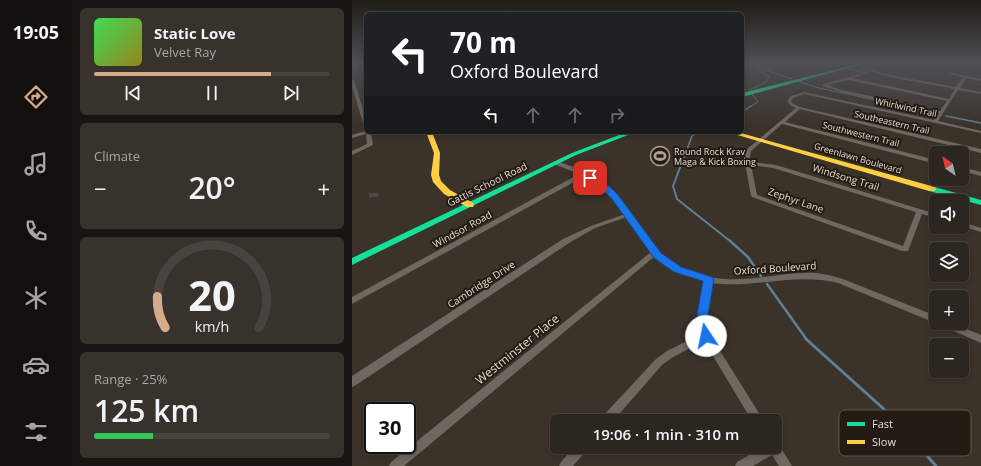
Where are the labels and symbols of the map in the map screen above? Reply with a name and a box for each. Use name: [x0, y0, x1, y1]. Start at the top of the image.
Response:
street label: Whirlwind Trail: [874, 94, 938, 120]
street label: Southeastern Trail: [853, 107, 931, 137]
street label: Southwestern Trail: [821, 118, 901, 150]
street label: Greenlawn Boulevard: [813, 139, 903, 177]
sports icon: Round Rock Krav Maga & Kick Boxing: [649, 145, 671, 167]
place label: Round Rock Krav Maga & Kick Boxing: [674, 145, 756, 168]
north arrow: [929, 146, 969, 186]
street label: Gattis School Road: [445, 159, 529, 209]
street label: Windsong Trail: [811, 160, 881, 194]
pin: [573, 161, 607, 195]
street label: Zephyr Lane: [766, 184, 826, 216]
street label: Windsor Road: [430, 207, 494, 251]
street label: Cambridge Drive: [444, 257, 518, 311]
street label: Oxford Boulevard: [733, 258, 817, 278]
street label: Westminster Place: [471, 310, 563, 388]
position arrow: [685, 315, 727, 357]
speed limit sign: 30: [364, 402, 416, 454]
legend: [839, 410, 971, 456]
text: Fast: [872, 416, 893, 431]
text: Slow: [872, 434, 896, 449]

